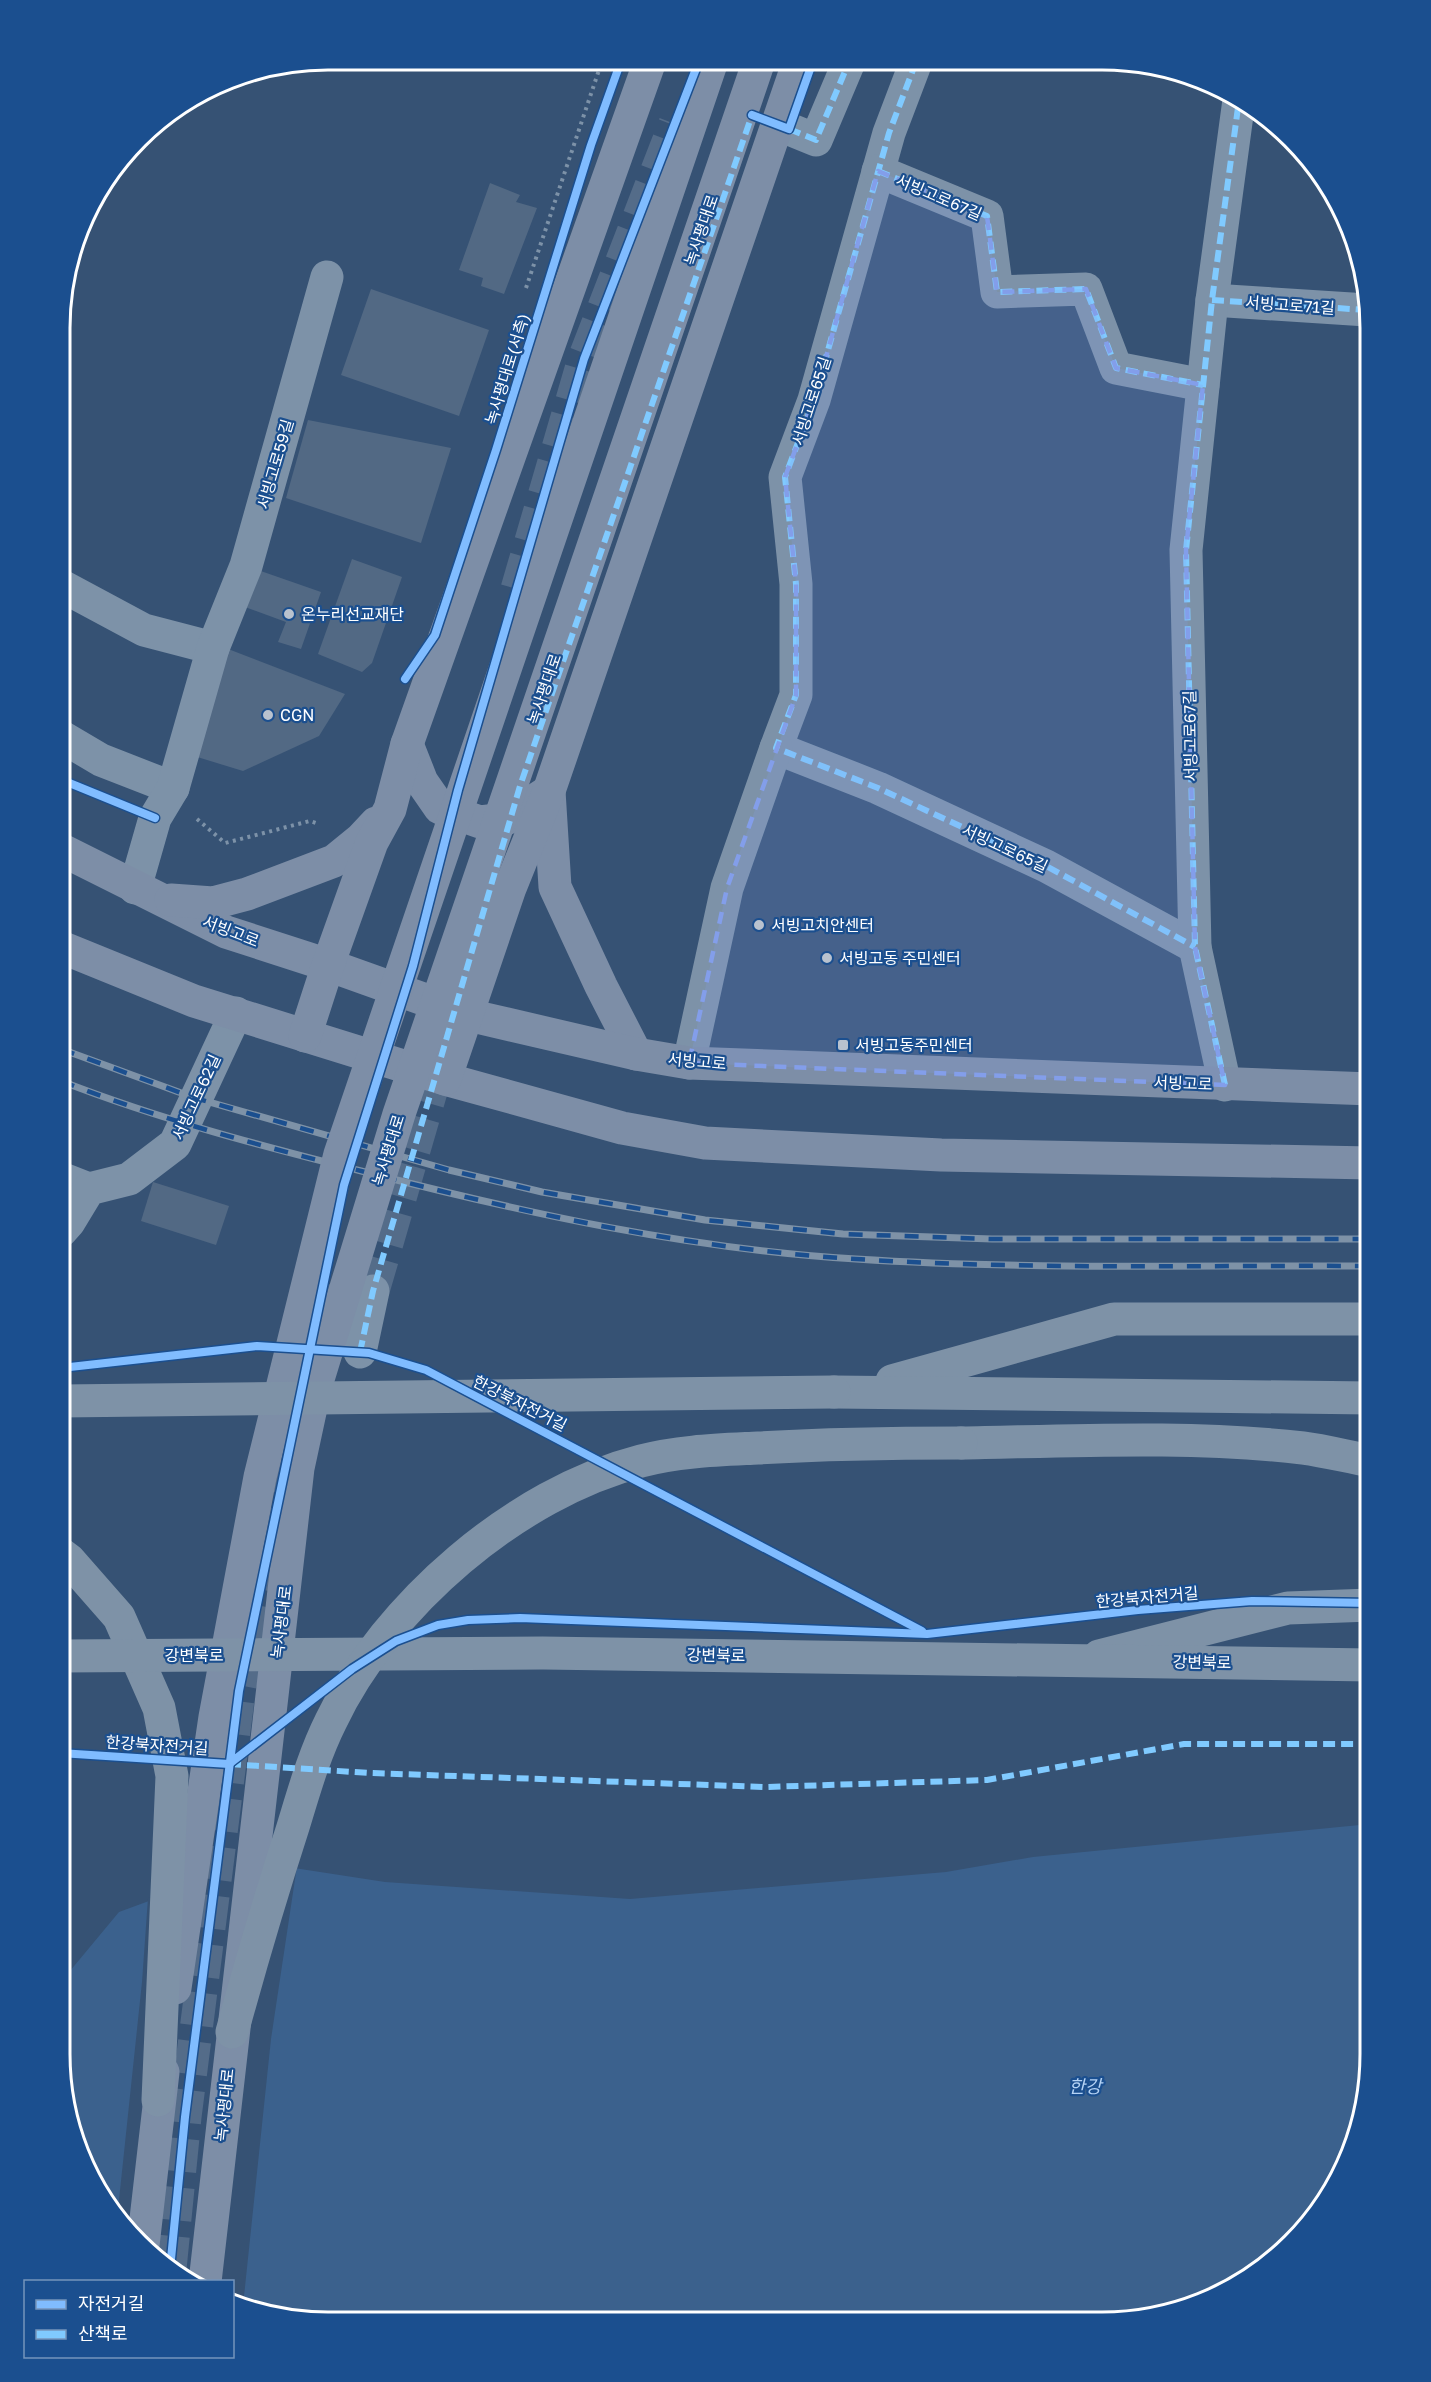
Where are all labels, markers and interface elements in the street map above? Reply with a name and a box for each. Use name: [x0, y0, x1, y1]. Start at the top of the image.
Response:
street label: 서빙고로67길: [893, 170, 985, 224]
street label: 녹사평대로: [680, 192, 723, 268]
street label: 서빙고로71길: [1244, 292, 1336, 318]
street label: 녹사평대로(서측): [481, 311, 533, 427]
street label: 서빙고로65길: [787, 354, 835, 448]
street label: 서빙고로59길: [253, 417, 297, 511]
place label: 온누리선교재단: [301, 604, 404, 624]
marker: 온누리선교재단: [282, 607, 296, 621]
street label: 녹사평대로: [523, 651, 566, 727]
street label: 서빙고로67길: [1179, 690, 1201, 782]
place label: CGN: [280, 705, 314, 725]
marker: CGN: [261, 708, 275, 722]
street label: 서빙고로65길: [959, 819, 1051, 877]
street label: 서빙고로: [200, 911, 262, 951]
place label: 서빙고치안센터: [771, 915, 874, 935]
marker: 서빙고치안센터: [752, 918, 766, 932]
place label: 서빙고동 주민센터: [839, 948, 961, 968]
marker: 서빙고동 주민센터: [820, 951, 834, 965]
place label: 서빙고동주민센터: [855, 1035, 973, 1055]
marker: 서빙고동주민센터: [836, 1038, 850, 1052]
street label: 서빙고로: [667, 1048, 727, 1074]
street label: 서빙고로62길: [167, 1051, 225, 1143]
street label: 서빙고로: [1153, 1072, 1213, 1094]
street label: 녹사평대로: [368, 1112, 408, 1188]
street label: 한강북자전거길: [470, 1371, 570, 1435]
street label: 한강북자전거길: [1095, 1583, 1199, 1611]
street label: 녹사평대로: [267, 1584, 295, 1660]
street label: 강변북로: [686, 1644, 746, 1666]
street label: 강변북로: [165, 1645, 224, 1665]
street label: 강변북로: [1172, 1651, 1232, 1673]
street label: 한강북자전거길: [105, 1731, 209, 1759]
street label: 녹사평대로: [210, 2067, 238, 2143]
water label: 한강: [1068, 2075, 1104, 2097]
legend: [24, 2280, 234, 2358]
text: 자전거길: [78, 2292, 144, 2314]
text: 산책로: [78, 2322, 128, 2344]

